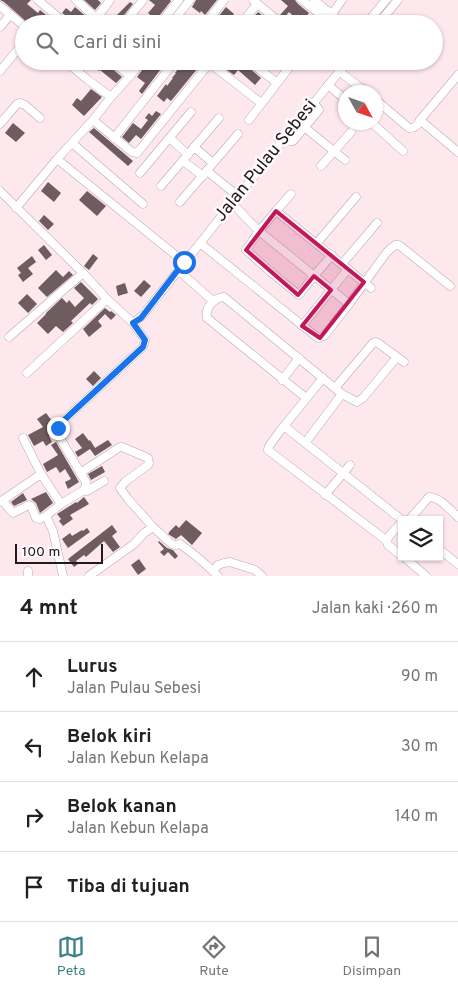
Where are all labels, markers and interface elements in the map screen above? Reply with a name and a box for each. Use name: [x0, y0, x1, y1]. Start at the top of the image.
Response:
search box: [15, 15, 443, 70]
icon: search: [33, 29, 61, 57]
text: Cari di sini: [73, 31, 161, 55]
north arrow: [338, 85, 383, 130]
street label: Jalan Pulau Sebesi: [210, 95, 322, 227]
route start: [173, 251, 196, 274]
route end: [47, 417, 70, 440]
map controls: [398, 516, 443, 561]
button: layers: [398, 516, 443, 561]
scale bar: [15, 541, 102, 564]
text: 100 m: [22, 544, 60, 561]
text: 4 mnt: [20, 595, 78, 622]
text: Jalan kaki · 260 m: [312, 599, 438, 619]
text: Lurus: [67, 655, 118, 679]
icon: ahead: [20, 663, 48, 691]
text: 90 m: [401, 667, 438, 687]
text: Jalan Pulau Sebesi: [67, 679, 201, 699]
text: Belok kiri: [67, 725, 152, 749]
icon: left: [20, 733, 48, 761]
text: 30 m: [401, 737, 438, 757]
text: Jalan Kebun Kelapa: [67, 749, 209, 769]
text: Belok kanan: [67, 795, 177, 819]
icon: right: [20, 803, 48, 831]
text: 140 m: [395, 807, 438, 827]
text: Jalan Kebun Kelapa: [67, 819, 209, 839]
icon: arrive: [20, 873, 48, 901]
text: Tiba di tujuan: [67, 875, 190, 899]
tab: Peta: [57, 933, 86, 980]
tab: Rute: [199, 933, 229, 980]
tab: Disimpan: [342, 933, 401, 980]

